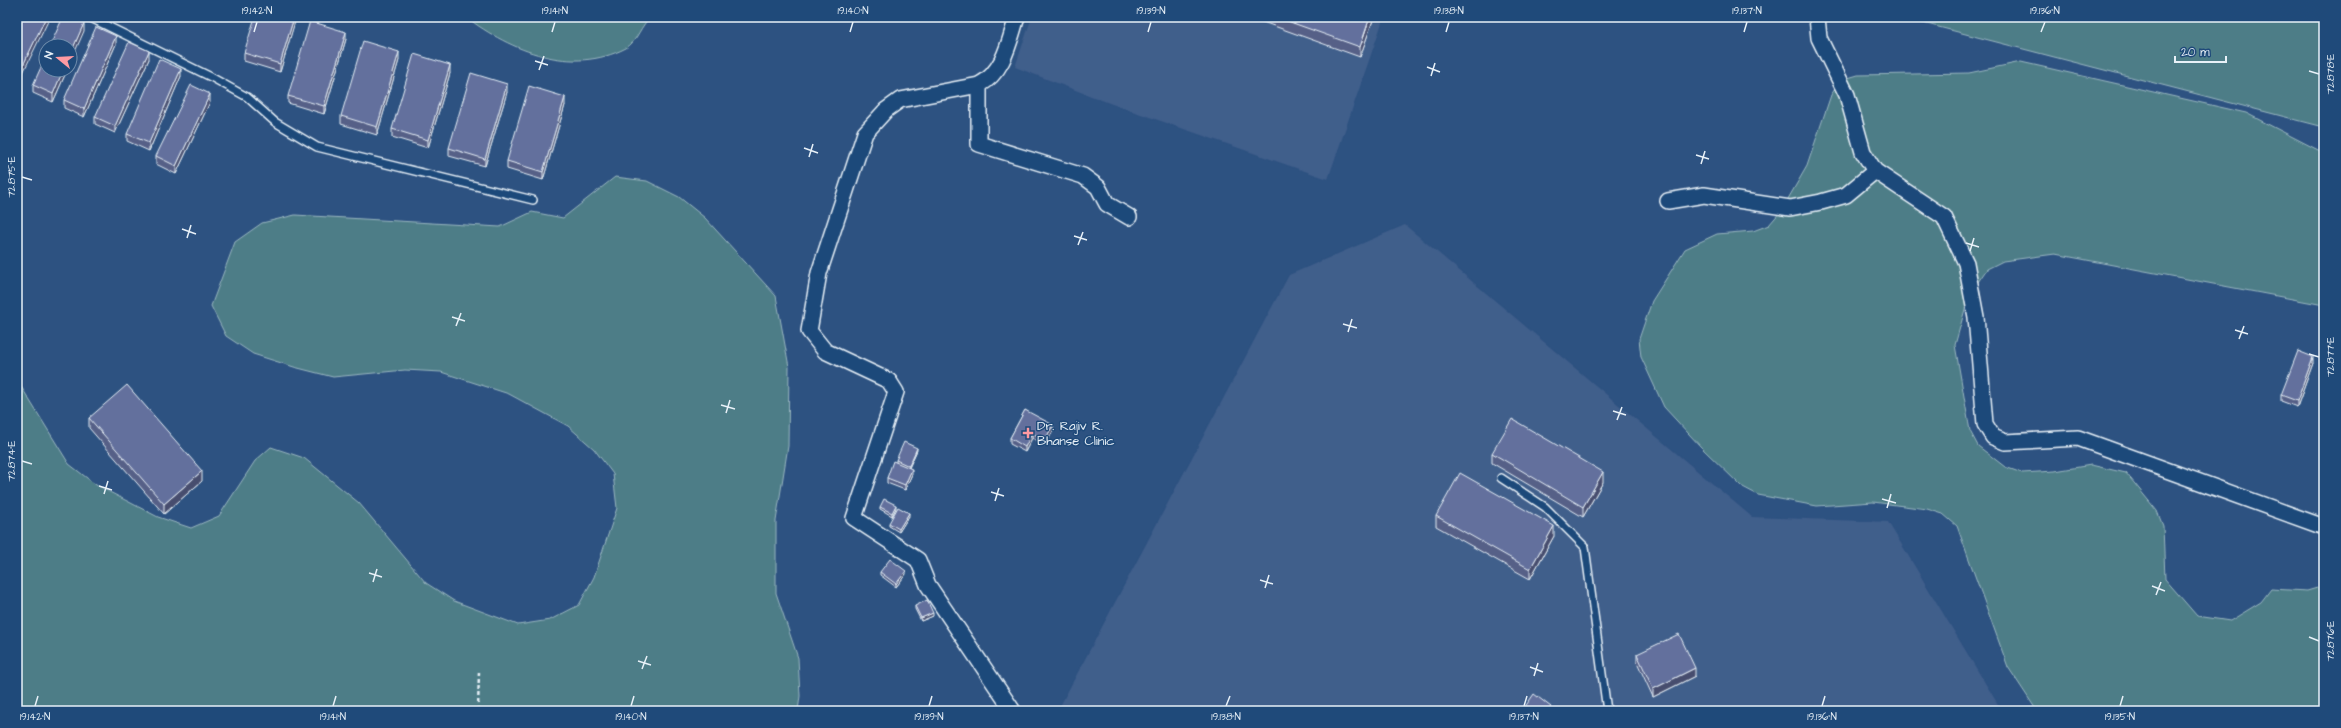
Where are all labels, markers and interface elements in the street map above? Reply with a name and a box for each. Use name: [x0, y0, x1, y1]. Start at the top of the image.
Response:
text: 19.142°N: [242, 4, 272, 18]
text: 19.141°N: [542, 4, 568, 18]
text: 19.140°N: [837, 4, 869, 18]
text: 19.139°N: [1137, 4, 1165, 18]
text: 19.138°N: [1434, 4, 1464, 18]
text: 19.137°N: [1732, 4, 1762, 18]
text: 19.136°N: [2030, 4, 2060, 18]
north arrow: [38, 38, 78, 78]
scale bar: [2175, 38, 2226, 64]
text: 20 m: [2181, 44, 2210, 61]
text: N: [41, 49, 57, 61]
text: 72.878°E: [2324, 54, 2338, 94]
text: 72.875°E: [5, 156, 19, 198]
text: 72.877°E: [2324, 337, 2338, 377]
place label: Dr. Rajiv R. Bhanse Clinic: [1037, 417, 1114, 450]
marker: Dr. Rajiv R. Bhanse Clinic: [1022, 427, 1034, 439]
text: 72.874°E: [5, 441, 19, 481]
text: 72.876°E: [2324, 621, 2338, 661]
text: 19.142°N: [20, 710, 50, 724]
text: 19.141°N: [320, 710, 346, 724]
text: 19.140°N: [615, 710, 647, 724]
text: 19.139°N: [915, 710, 943, 724]
text: 19.138°N: [1211, 710, 1241, 724]
text: 19.137°N: [1509, 710, 1539, 724]
text: 19.136°N: [1807, 710, 1837, 724]
text: 19.135°N: [2105, 710, 2135, 724]

